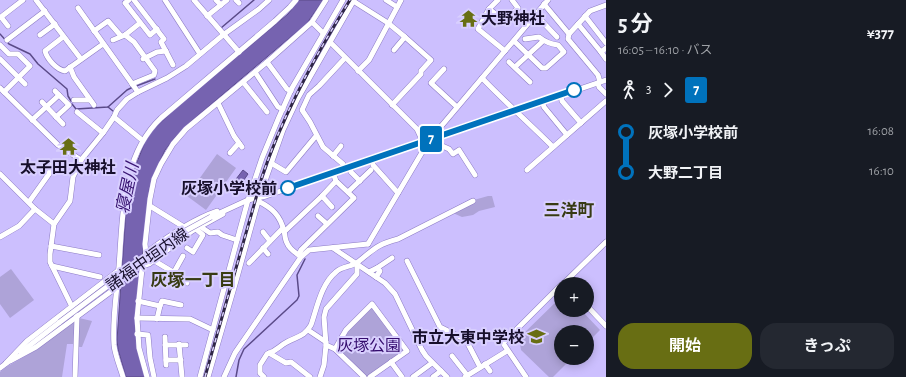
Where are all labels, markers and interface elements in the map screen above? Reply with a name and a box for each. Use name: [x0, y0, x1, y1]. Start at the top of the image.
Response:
temple icon: 大野神社: [458, 8, 478, 28]
place label: 大野神社: [481, 9, 545, 27]
text: 5 分: [618, 13, 653, 35]
text: ¥377: [867, 26, 894, 41]
text: 16:05 – 16:10 · バス: [618, 44, 713, 57]
icon: walk: [618, 79, 640, 101]
icon: forward: [657, 79, 679, 101]
unlabelled marker: [566, 82, 582, 98]
text: 3: [646, 83, 651, 96]
text: 7: [693, 83, 699, 97]
text: 16:08: [867, 125, 894, 138]
line badge: 7: [418, 126, 444, 152]
text: 灰塚小学校前: [648, 126, 738, 141]
text: 7: [428, 132, 434, 146]
temple icon: 太子田大神社: [58, 136, 78, 156]
place label: 太子田大神社: [20, 158, 116, 176]
water label: 寝屋川: [113, 159, 142, 215]
text: 16:10: [869, 165, 894, 178]
text: 大野二丁目: [648, 166, 723, 181]
place label: 灰塚小学校前: [181, 180, 277, 197]
marker: 灰塚小学校前: [280, 180, 296, 196]
district label: 三洋町: [544, 201, 595, 219]
street label: 諸福中垣内線: [103, 225, 191, 294]
district label: 灰塚一丁目: [151, 272, 236, 289]
map controls: [554, 277, 594, 365]
button: +: [554, 277, 594, 317]
button: 開始: [618, 323, 752, 369]
button: きっぷ: [760, 323, 894, 369]
button: −: [554, 325, 594, 365]
school or university icon: 市立大東中学校: [527, 327, 547, 347]
place label: 市立大東中学校: [412, 329, 524, 346]
park label: 灰塚公園: [337, 337, 401, 354]

